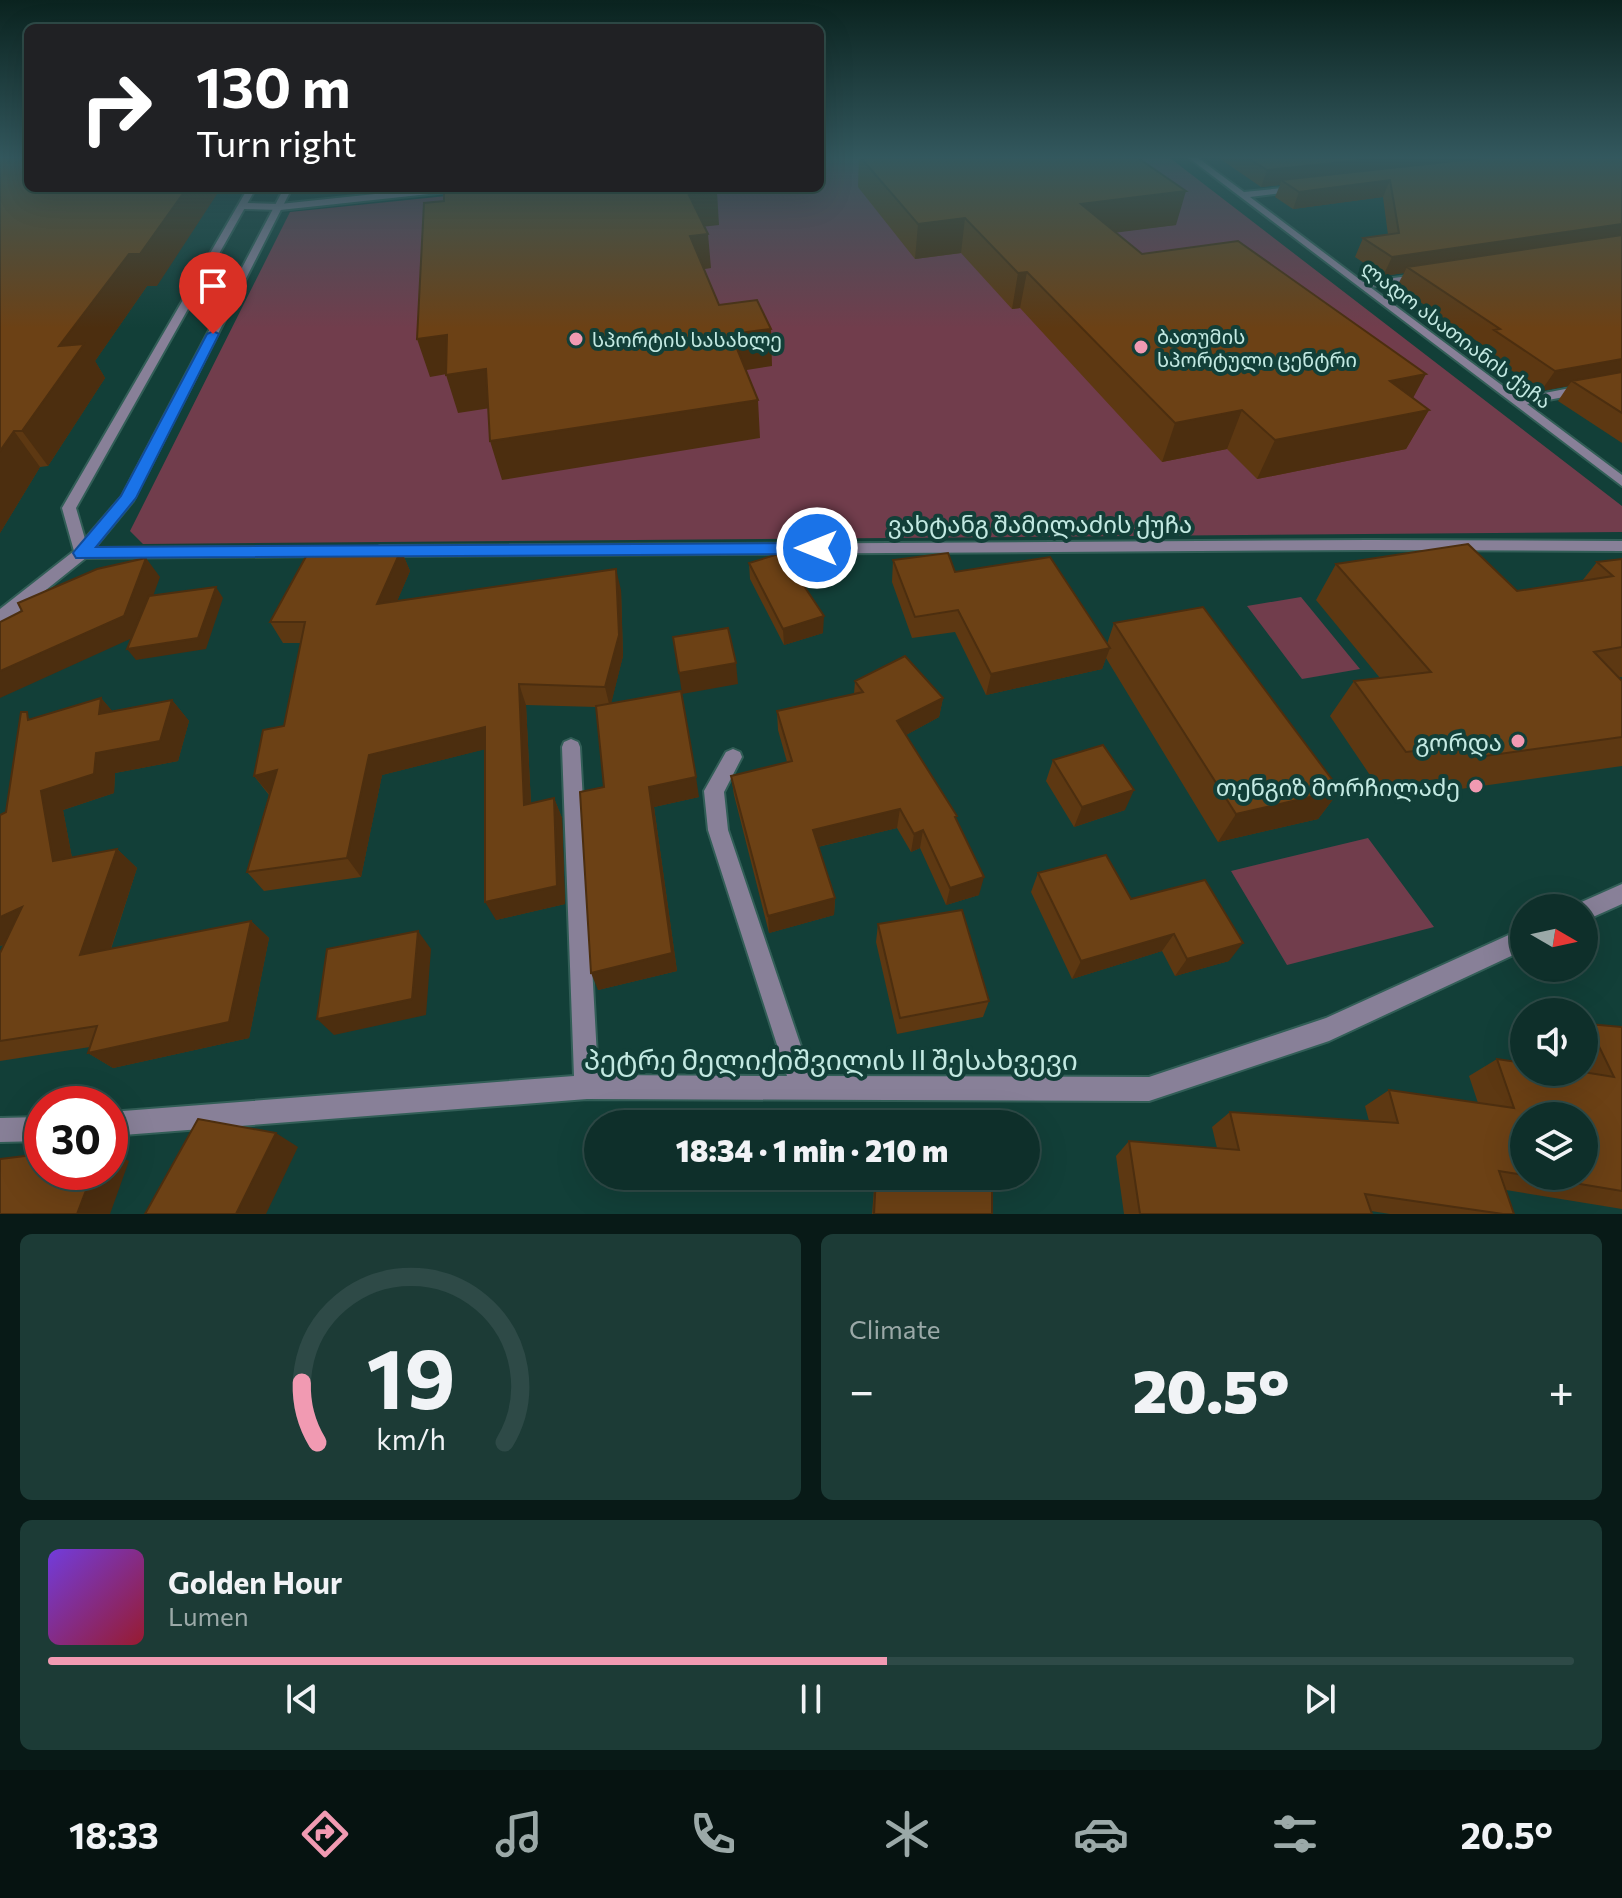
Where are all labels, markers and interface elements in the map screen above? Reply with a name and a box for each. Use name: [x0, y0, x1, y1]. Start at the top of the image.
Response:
text: 130 m: [196, 51, 351, 120]
icon: right: [64, 56, 168, 160]
text: Turn right: [196, 120, 357, 164]
pin: [179, 252, 247, 334]
street label: ლადო ასათიანის ქუჩა: [1356, 255, 1556, 415]
icon: arrive: [191, 264, 235, 308]
place label: ბათუმის სპორტული ცენტრი: [1157, 324, 1357, 373]
place label: სპორტის სასახლე: [592, 327, 782, 353]
marker: სპორტის სასახლე: [567, 330, 585, 348]
marker: ბათუმის სპორტული ცენტრი: [1132, 338, 1150, 356]
position arrow: [775, 506, 859, 590]
street label: ვახტანგ შამილაძის ქუჩა: [888, 509, 1192, 539]
place label: გორდა: [1415, 727, 1502, 757]
marker: გორდა: [1509, 732, 1527, 750]
place label: თენგიზ მორჩილაძე: [1216, 772, 1460, 802]
marker: თენგიზ მორჩილაძე: [1467, 777, 1485, 795]
north arrow: [1510, 894, 1598, 982]
map controls: [1510, 894, 1598, 1190]
button: sound: [1510, 998, 1598, 1086]
street label: პეტრე მელიქიშვილის II შესახვევი: [584, 1042, 1078, 1077]
speed limit sign: 30: [24, 1086, 128, 1190]
button: layers: [1510, 1102, 1598, 1190]
text: 18:34 · 1 min · 210 m: [676, 1131, 948, 1168]
text: Climate: [849, 1313, 941, 1344]
text: 19: [366, 1324, 455, 1426]
text: 20.5°: [1132, 1352, 1290, 1425]
text: −: [849, 1362, 874, 1416]
text: +: [1548, 1362, 1574, 1416]
text: km/h: [376, 1421, 445, 1456]
text: Golden Hour: [168, 1563, 342, 1600]
text: Lumen: [168, 1600, 249, 1631]
icon: previous: [280, 1677, 324, 1721]
icon: pause: [789, 1677, 833, 1721]
icon: next: [1298, 1677, 1342, 1721]
icon: directions: [297, 1806, 353, 1862]
icon: music: [491, 1806, 547, 1862]
icon: phone: [685, 1806, 741, 1862]
icon: climate: [879, 1806, 935, 1862]
icon: car: [1073, 1806, 1129, 1862]
icon: filters: [1267, 1806, 1323, 1862]
text: 18:33: [69, 1812, 159, 1856]
text: 20.5°: [1461, 1812, 1553, 1856]

